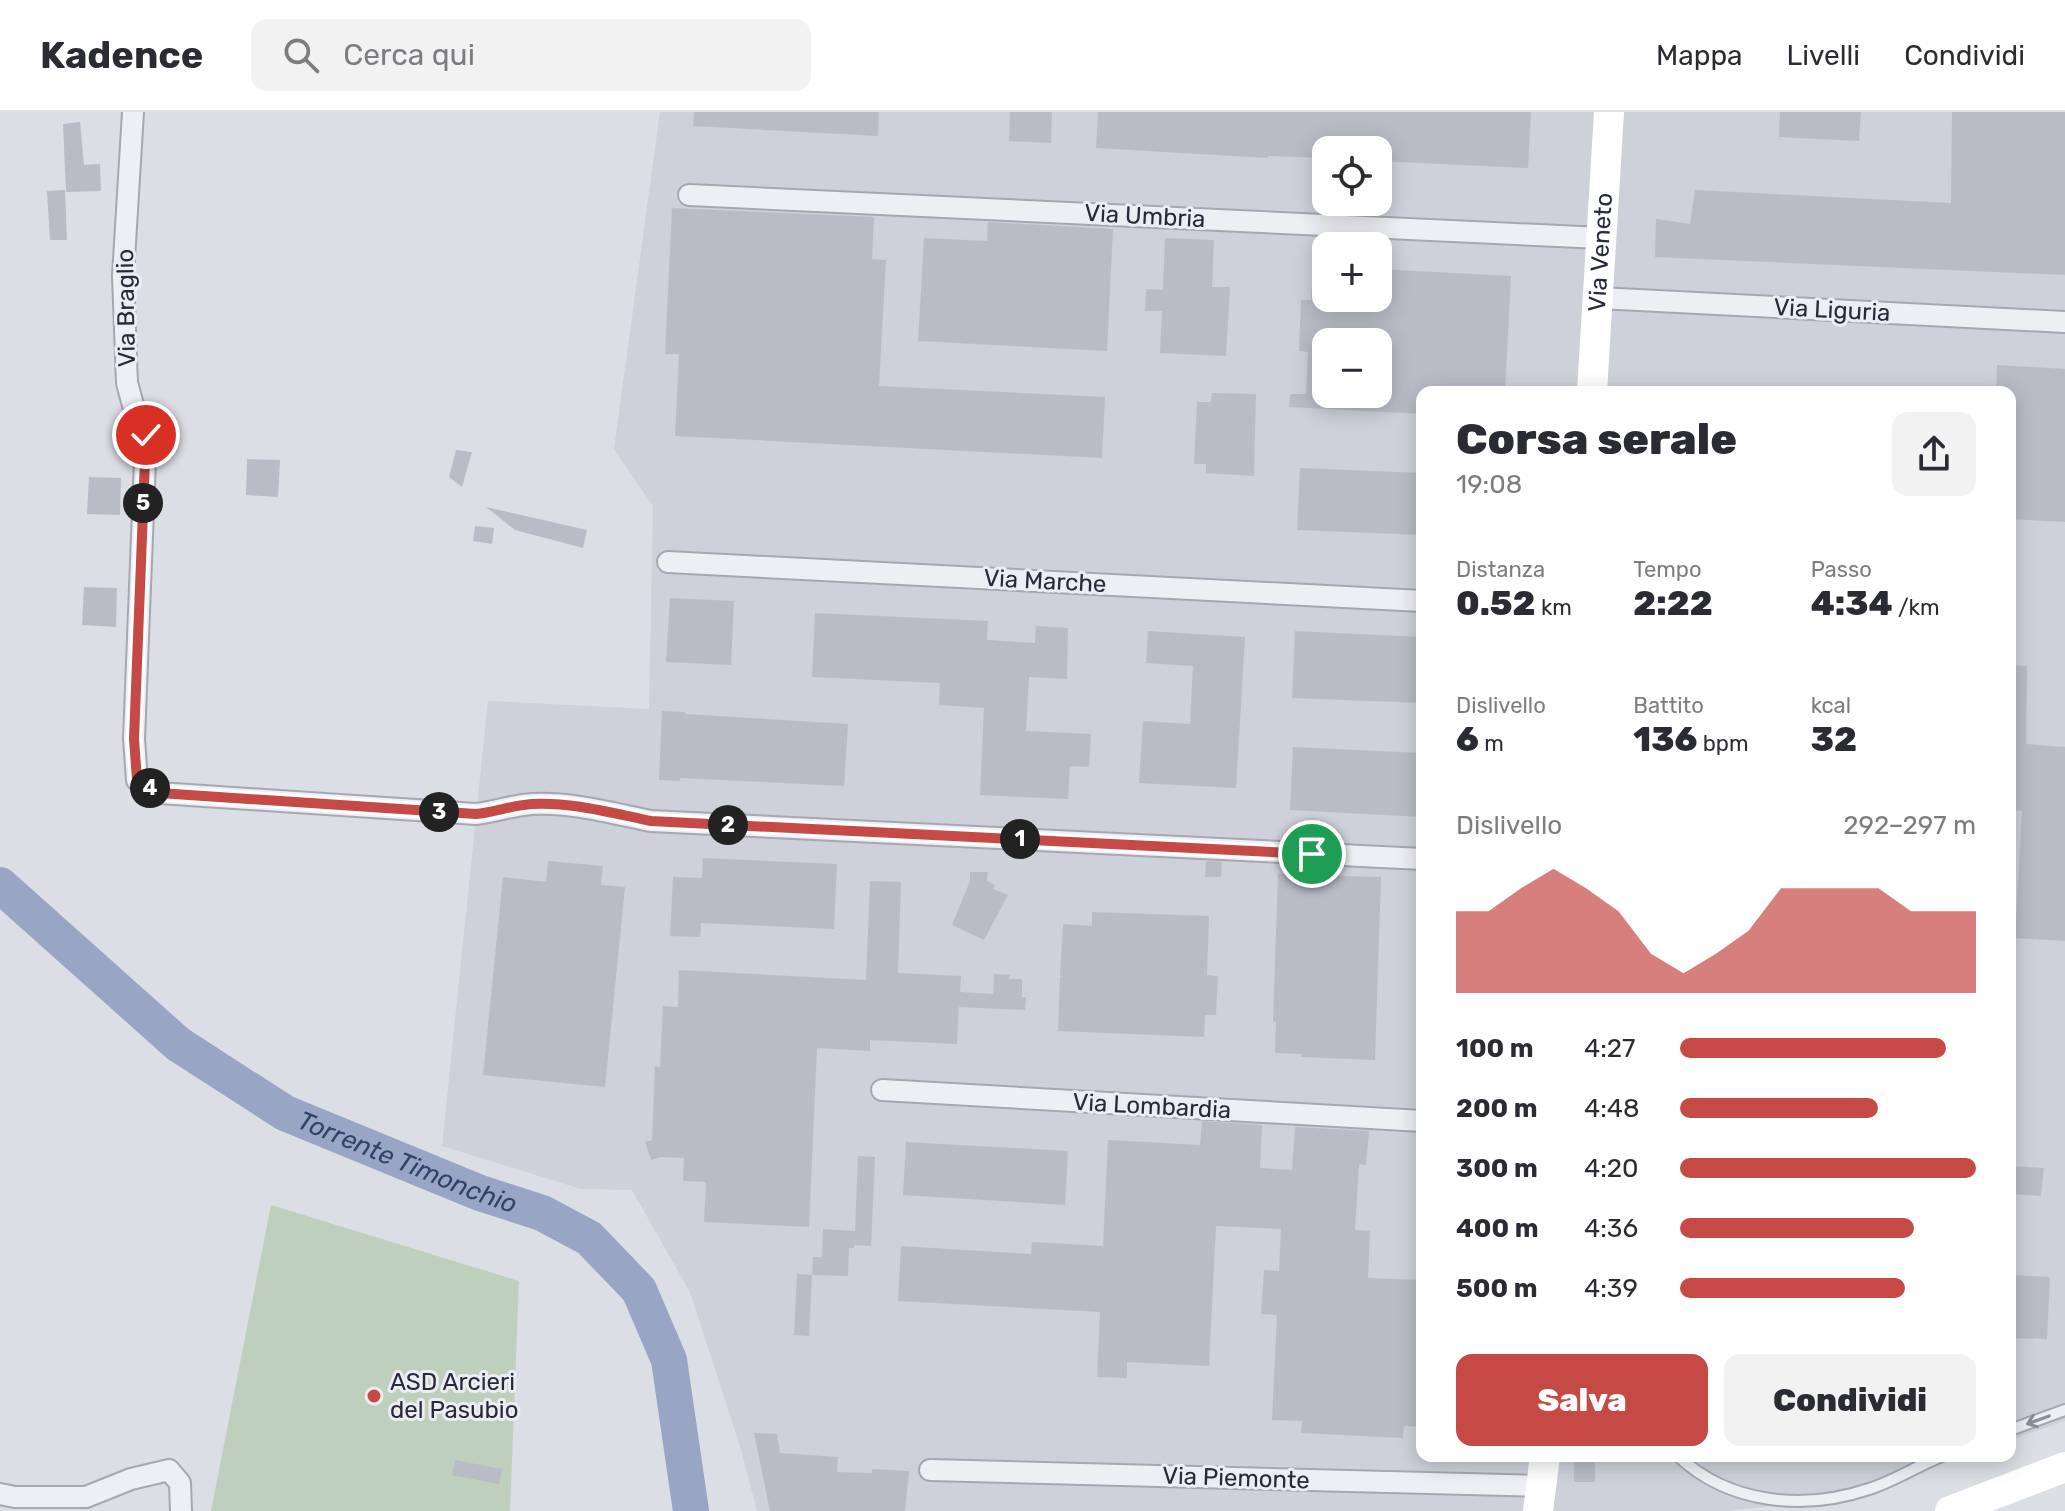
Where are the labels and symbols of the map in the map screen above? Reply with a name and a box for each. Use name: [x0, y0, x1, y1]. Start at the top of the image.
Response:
street label: Via Veneto: [1583, 192, 1618, 312]
street label: Via Umbria: [1084, 199, 1206, 233]
street label: Via Braglio: [111, 248, 141, 368]
street label: Via Liguria: [1773, 293, 1891, 327]
pin: [112, 401, 180, 469]
pin: 5: [123, 483, 163, 523]
street label: Via Marche: [983, 564, 1107, 598]
pin: 4: [130, 768, 170, 808]
pin: 3: [419, 792, 459, 832]
pin: 2: [708, 805, 748, 845]
pin: 1: [1000, 819, 1040, 859]
pin: [1278, 820, 1346, 888]
street label: Via Lombardia: [1072, 1088, 1232, 1124]
water label: Torrente Timonchio: [293, 1105, 521, 1220]
place label: ASD Arcieri del Pasubio: [390, 1368, 518, 1424]
marker: ASD Arcieri del Pasubio: [365, 1387, 383, 1405]
one-way arrow: [2026, 1414, 2050, 1428]
street label: Via Piemonte: [1162, 1461, 1310, 1495]

